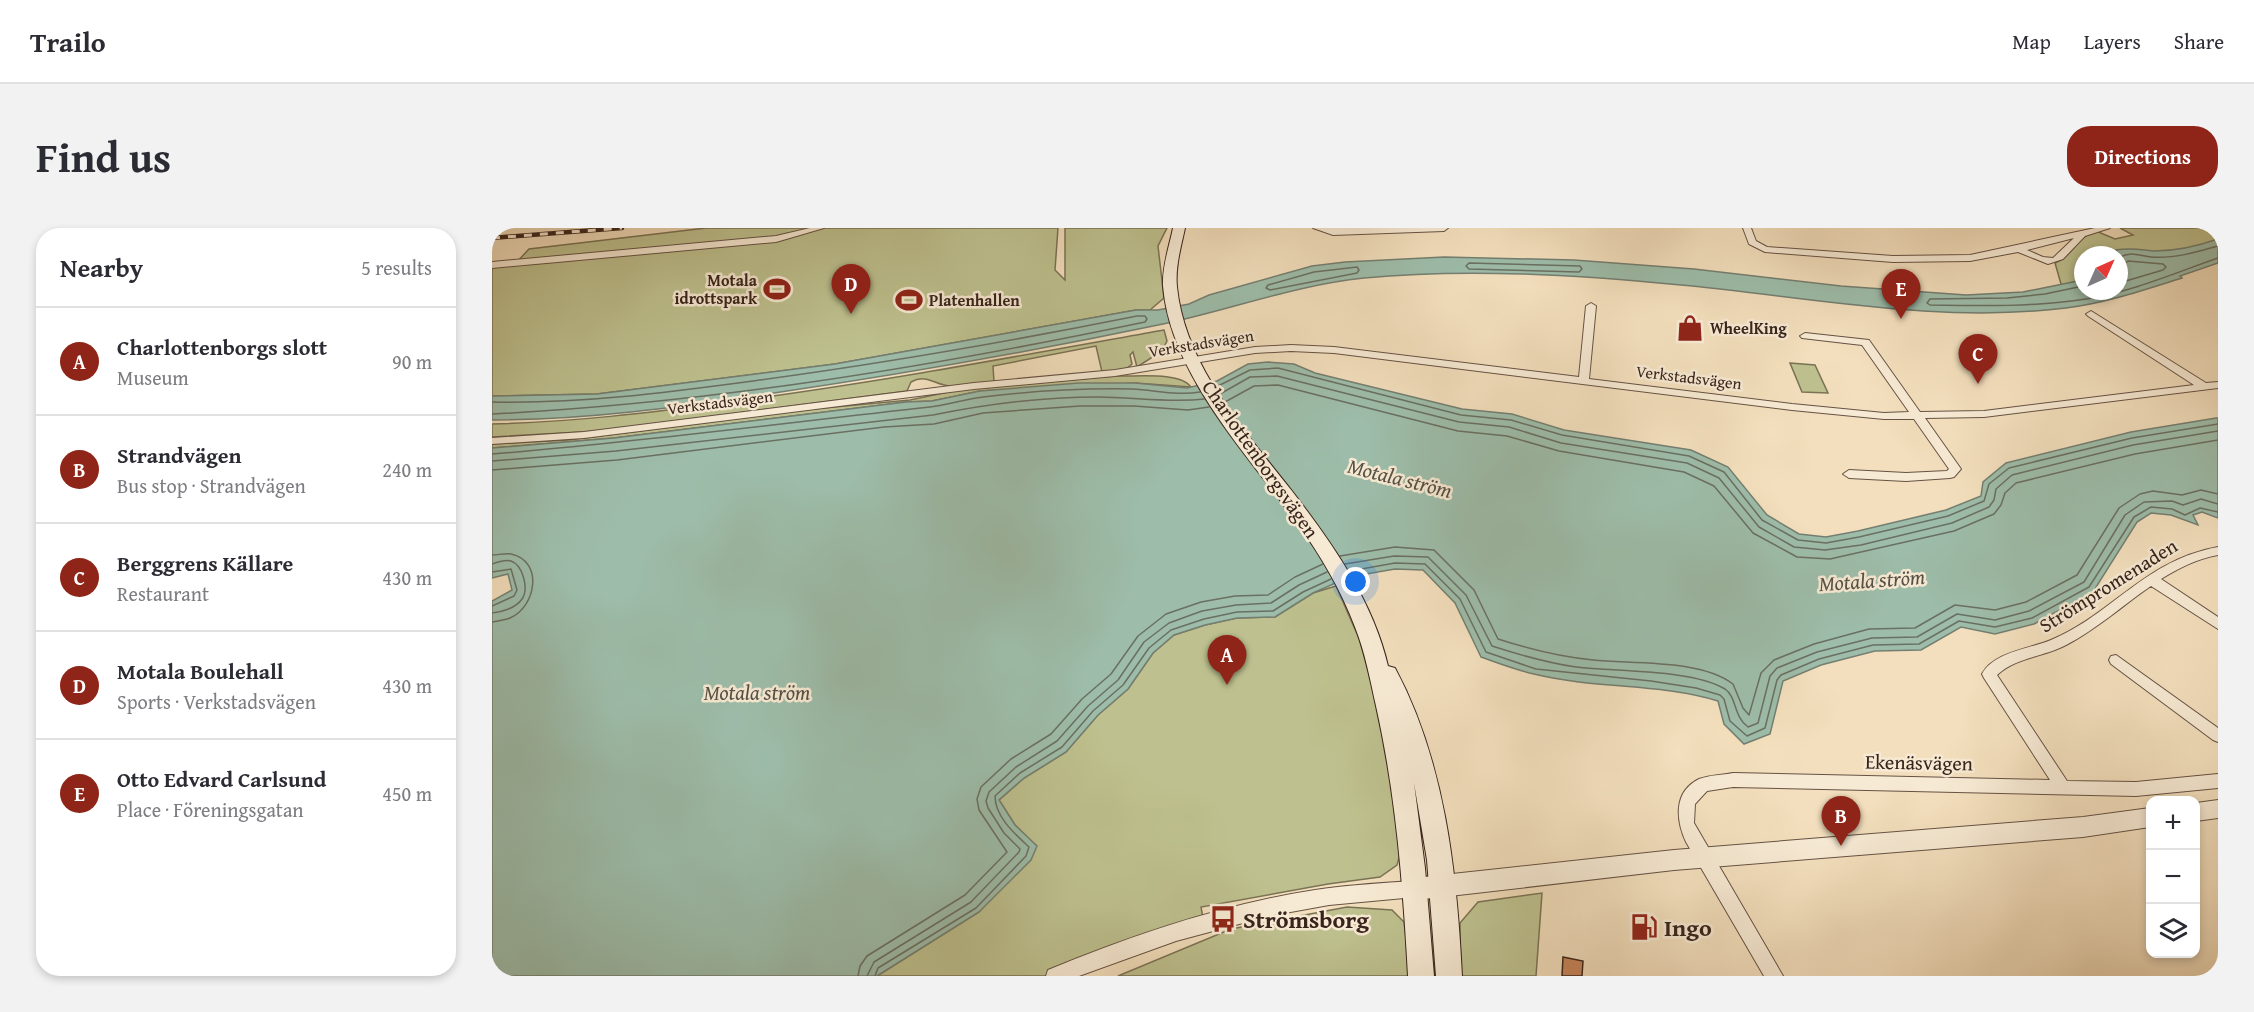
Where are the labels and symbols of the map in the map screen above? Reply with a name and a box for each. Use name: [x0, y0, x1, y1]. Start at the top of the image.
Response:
north arrow: [2074, 246, 2128, 300]
pin: D: [832, 264, 870, 314]
place label: Motala idrottspark: [675, 268, 758, 310]
pin: E: [1882, 270, 1920, 319]
sports icon: Motala idrottspark: [762, 274, 792, 304]
sports icon: Platenhallen: [894, 285, 924, 315]
place label: Platenhallen: [929, 288, 1020, 312]
shop icon: WheelKing: [1675, 313, 1705, 343]
place label: WheelKing: [1710, 316, 1787, 340]
street label: Verkstadsvägen: [1147, 323, 1255, 363]
pin: C: [1958, 334, 1998, 384]
street label: Verkstadsvägen: [1635, 359, 1743, 395]
street label: Charlottenborgsvägen: [1195, 374, 1327, 544]
street label: Verkstadsvägen: [666, 384, 774, 420]
water label: Motala ström: [1344, 450, 1456, 506]
street label: Strömpromenaden: [2033, 531, 2183, 639]
water label: Motala ström: [1818, 561, 1926, 599]
your location: [1341, 567, 1370, 596]
pin: A: [1208, 636, 1246, 685]
water label: Motala ström: [704, 677, 810, 708]
street label: Ekenäsvägen: [1865, 747, 1973, 777]
pin: B: [1822, 796, 1860, 846]
place label: Strömsborg: [1243, 902, 1369, 937]
bus stop icon: Strömsborg: [1208, 904, 1238, 934]
place label: Ingo: [1664, 910, 1712, 945]
fuel station icon: Ingo: [1629, 912, 1659, 942]

